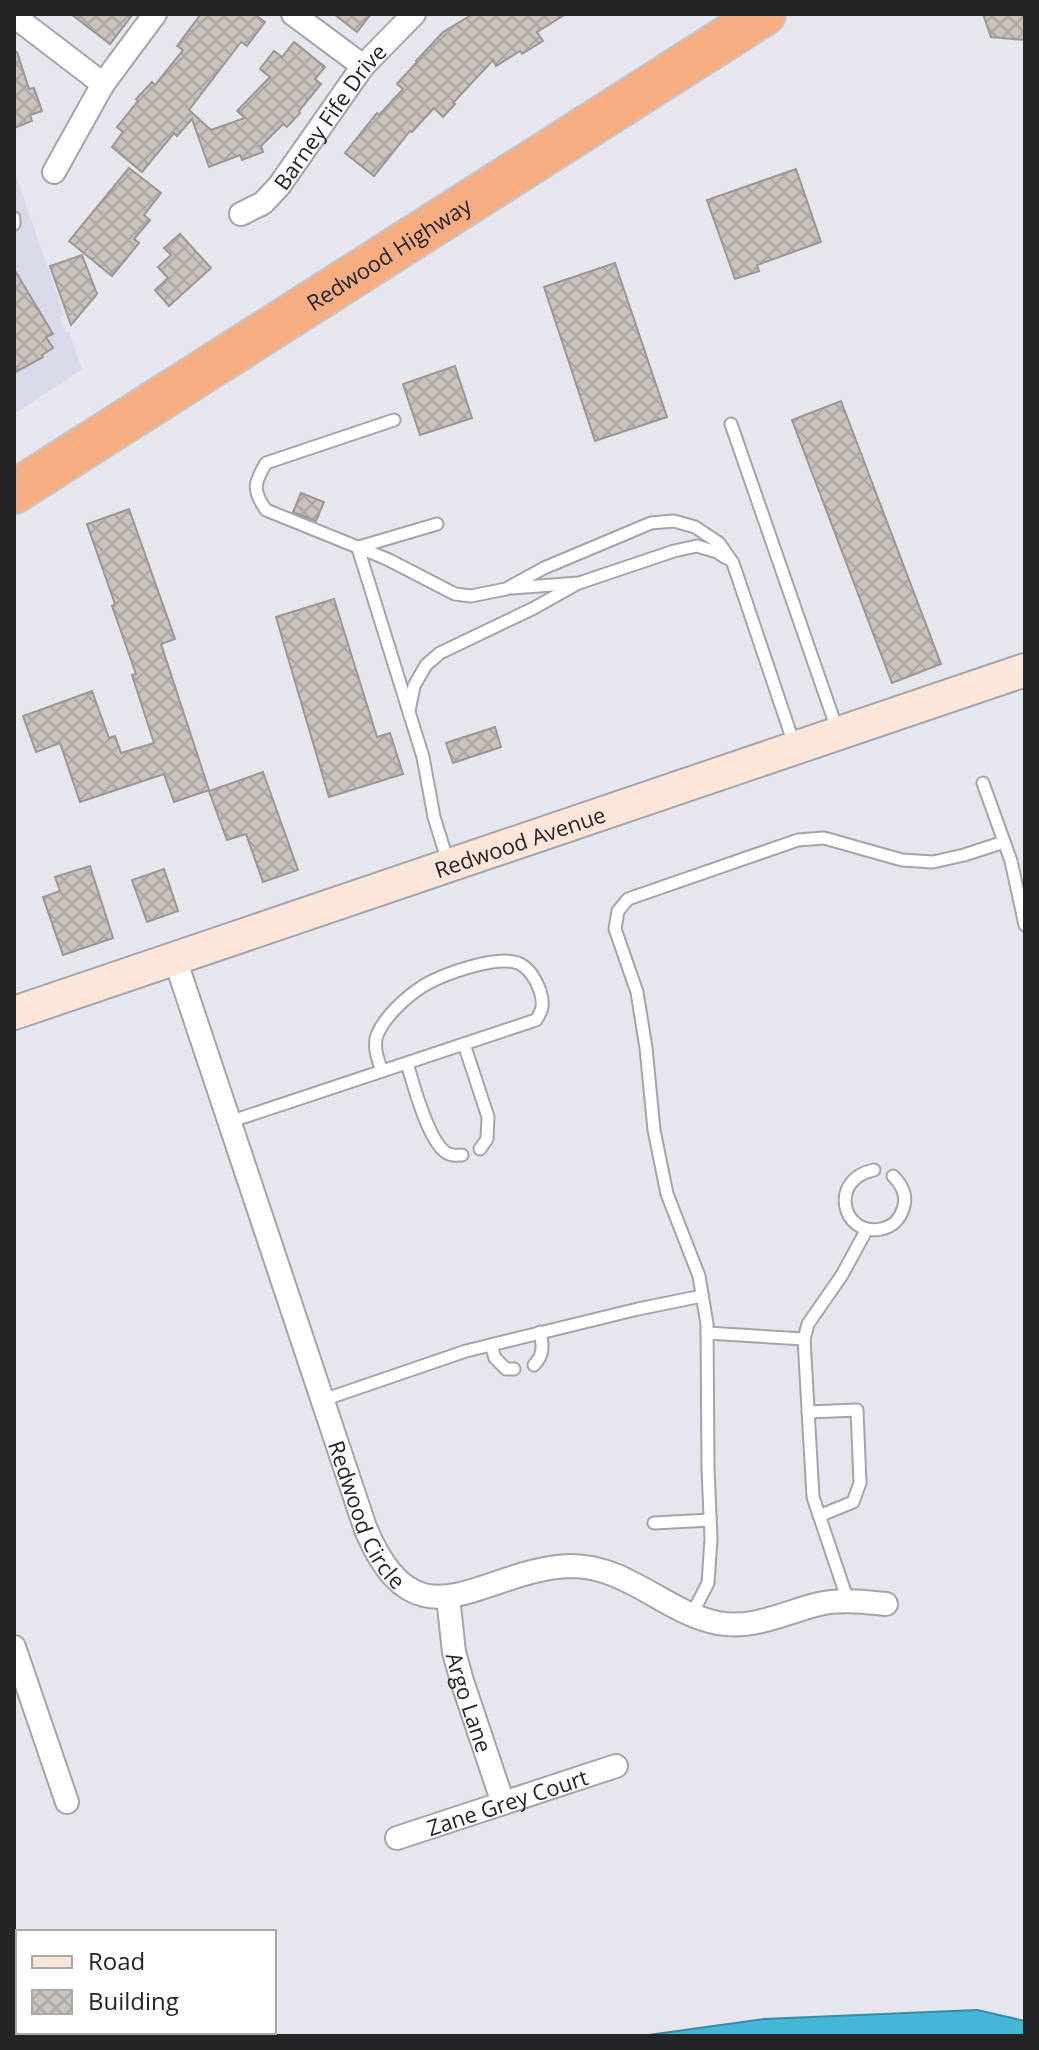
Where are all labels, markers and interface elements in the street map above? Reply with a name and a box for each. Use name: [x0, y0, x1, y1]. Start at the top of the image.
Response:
street label: Barney Fife Drive: [266, 36, 392, 196]
street label: Redwood Highway: [300, 189, 477, 317]
street label: Redwood Avenue: [430, 799, 609, 884]
street label: Redwood Circle: [322, 1436, 412, 1595]
street label: Argo Lane: [440, 1649, 500, 1756]
street label: Zane Grey Court: [423, 1761, 592, 1842]
legend: [16, 1930, 276, 2034]
text: Road: [88, 1944, 145, 1977]
text: Building: [88, 1984, 179, 2017]

